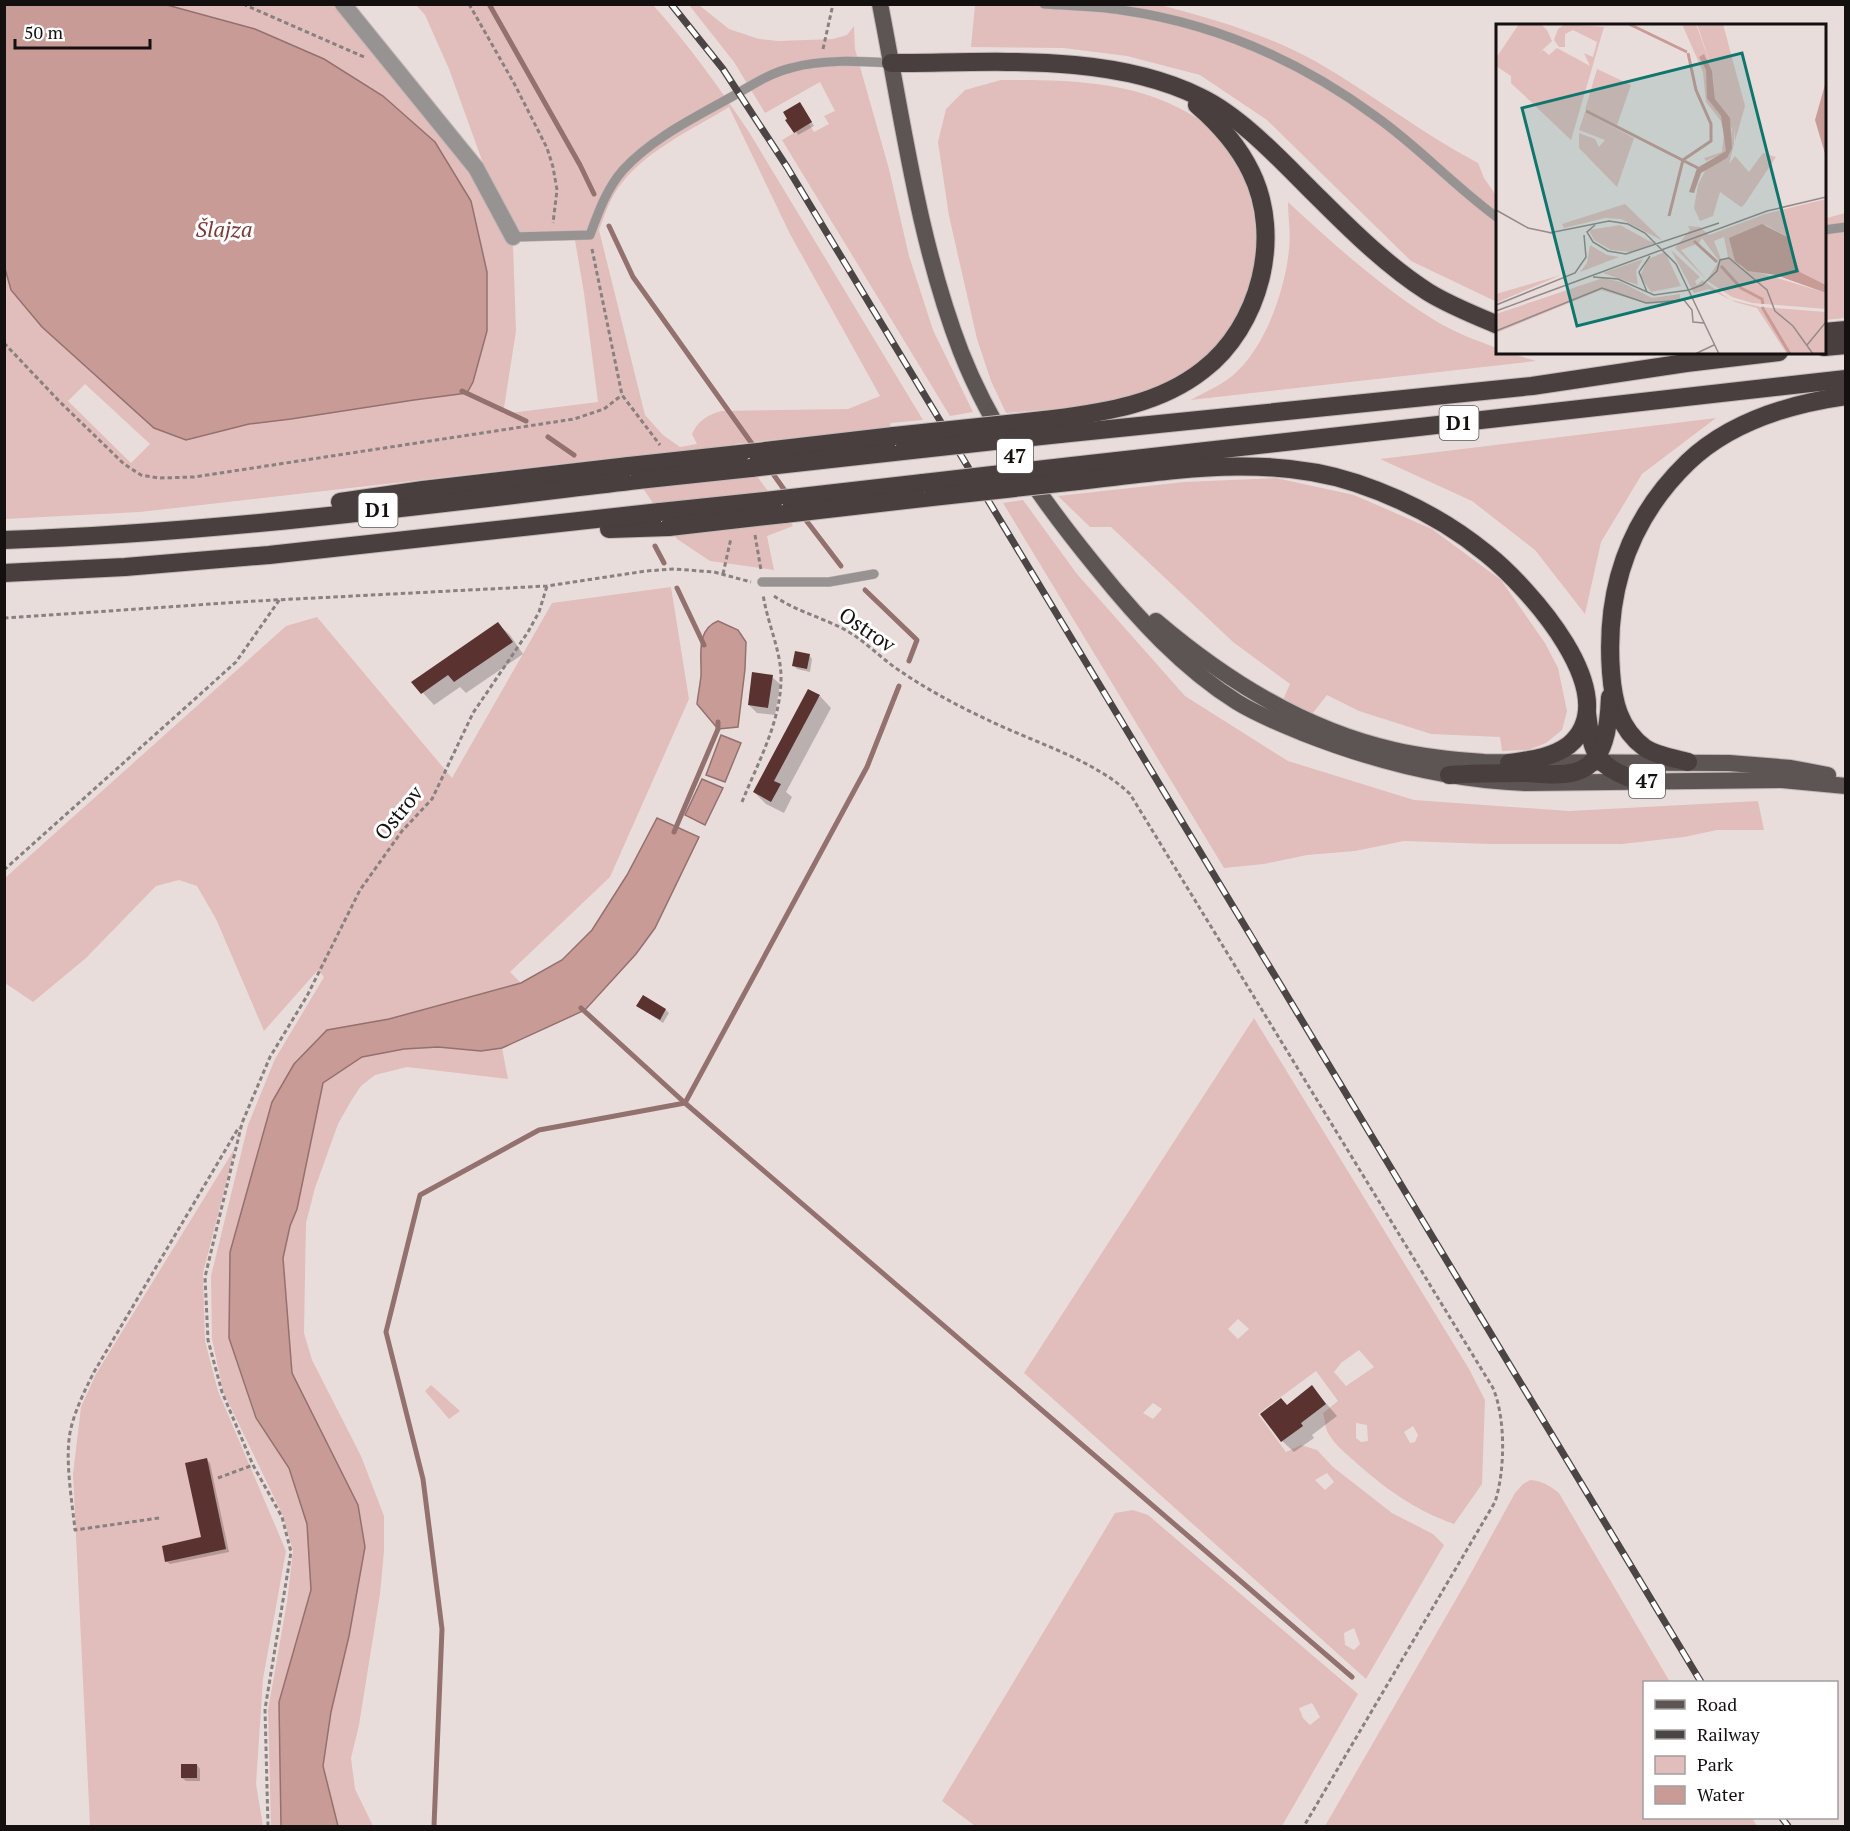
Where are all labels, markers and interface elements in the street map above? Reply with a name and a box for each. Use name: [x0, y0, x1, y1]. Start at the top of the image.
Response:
scale bar: [15, 12, 150, 50]
text: 50 m: [24, 20, 64, 44]
inset map: [1496, 24, 1826, 354]
water label: Šlajza: [196, 214, 252, 243]
road number: D1: [1440, 406, 1478, 440]
road number: 47: [997, 439, 1033, 473]
road number: D1: [358, 493, 398, 527]
street label: Ostrov: [834, 600, 902, 658]
road number: 47: [1629, 764, 1665, 798]
street label: Ostrov: [368, 779, 429, 845]
legend: [1643, 1681, 1838, 1819]
text: Road: [1697, 1692, 1737, 1716]
text: Railway: [1697, 1722, 1761, 1746]
text: Park: [1697, 1752, 1734, 1776]
text: Water: [1697, 1782, 1744, 1806]

